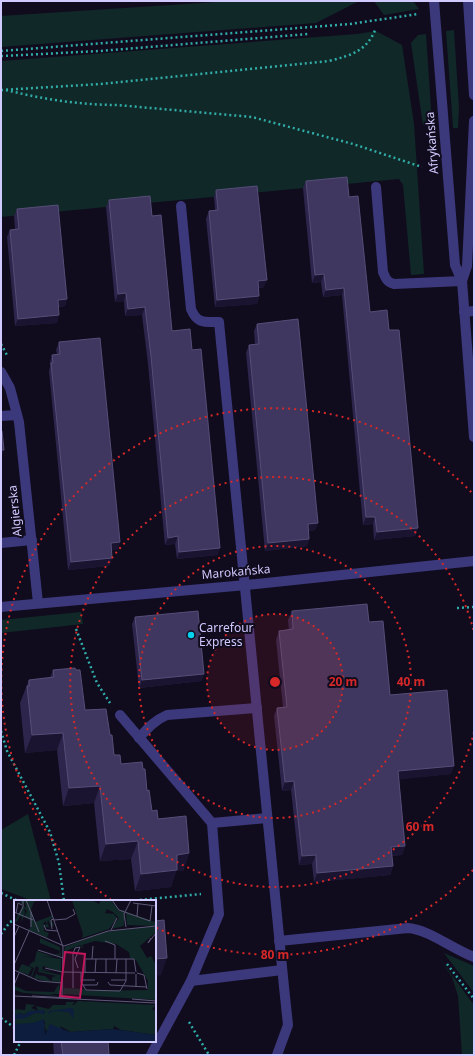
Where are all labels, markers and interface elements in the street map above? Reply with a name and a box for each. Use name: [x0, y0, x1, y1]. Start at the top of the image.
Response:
street label: Afrykańska: [421, 111, 442, 175]
street label: Algierska: [3, 484, 26, 538]
street label: Marokańska: [201, 560, 271, 583]
place label: Carrefour Express: [199, 619, 254, 650]
marker: Carrefour Express: [186, 630, 196, 640]
text: 20 m: [329, 673, 357, 690]
text: 40 m: [397, 673, 425, 690]
centre of rings: [268, 675, 282, 689]
text: 60 m: [406, 818, 434, 835]
inset map: [14, 900, 156, 1042]
text: 80 m: [261, 946, 289, 963]

